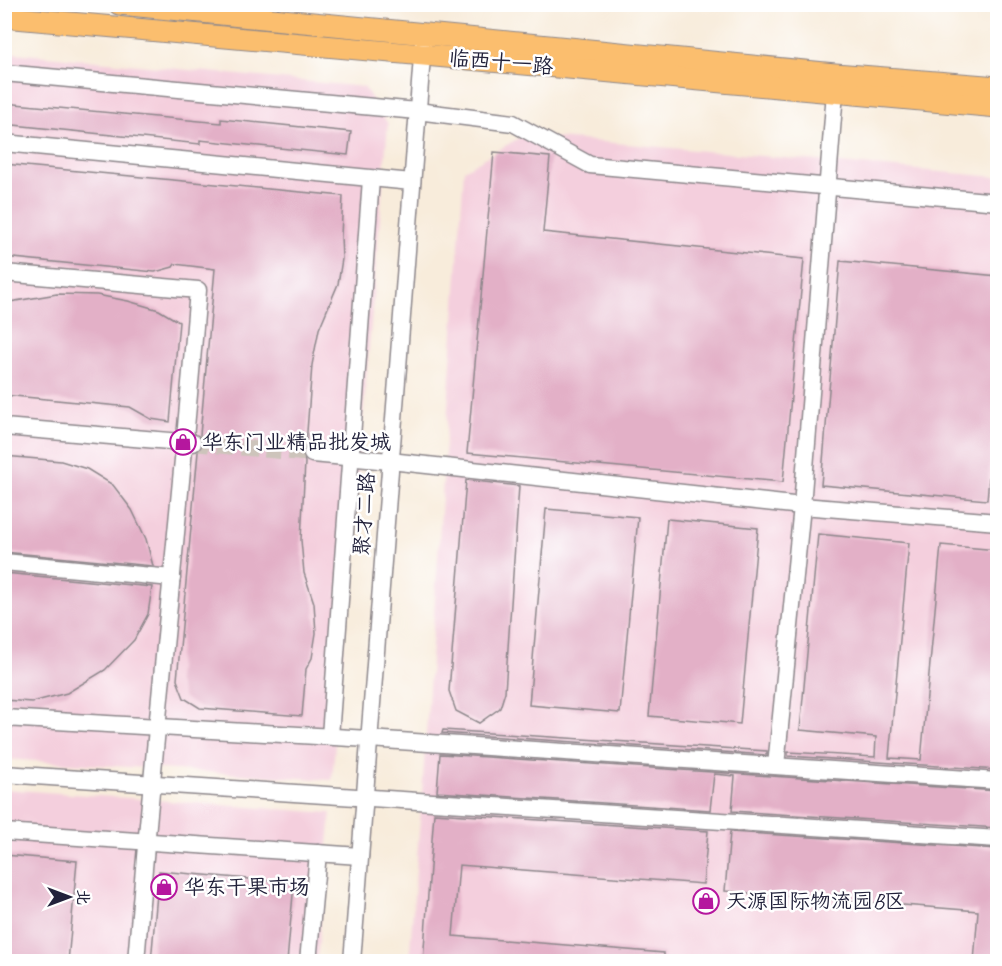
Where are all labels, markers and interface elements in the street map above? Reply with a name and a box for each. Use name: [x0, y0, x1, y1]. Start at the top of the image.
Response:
street label: 临西十一路: [448, 44, 554, 80]
shop icon: 华东门业精品批发城: [168, 427, 198, 457]
place label: 华东门业精品批发城: [202, 429, 391, 455]
street label: 聚才二路: [348, 471, 380, 557]
north arrow: [39, 867, 99, 927]
shop icon: 华东干果市场: [149, 872, 179, 902]
place label: 华东干果市场: [184, 874, 310, 900]
shop icon: 天源国际物流园B区: [691, 886, 721, 916]
place label: 天源国际物流园B区: [726, 888, 905, 914]
text: 北: [73, 889, 93, 905]

